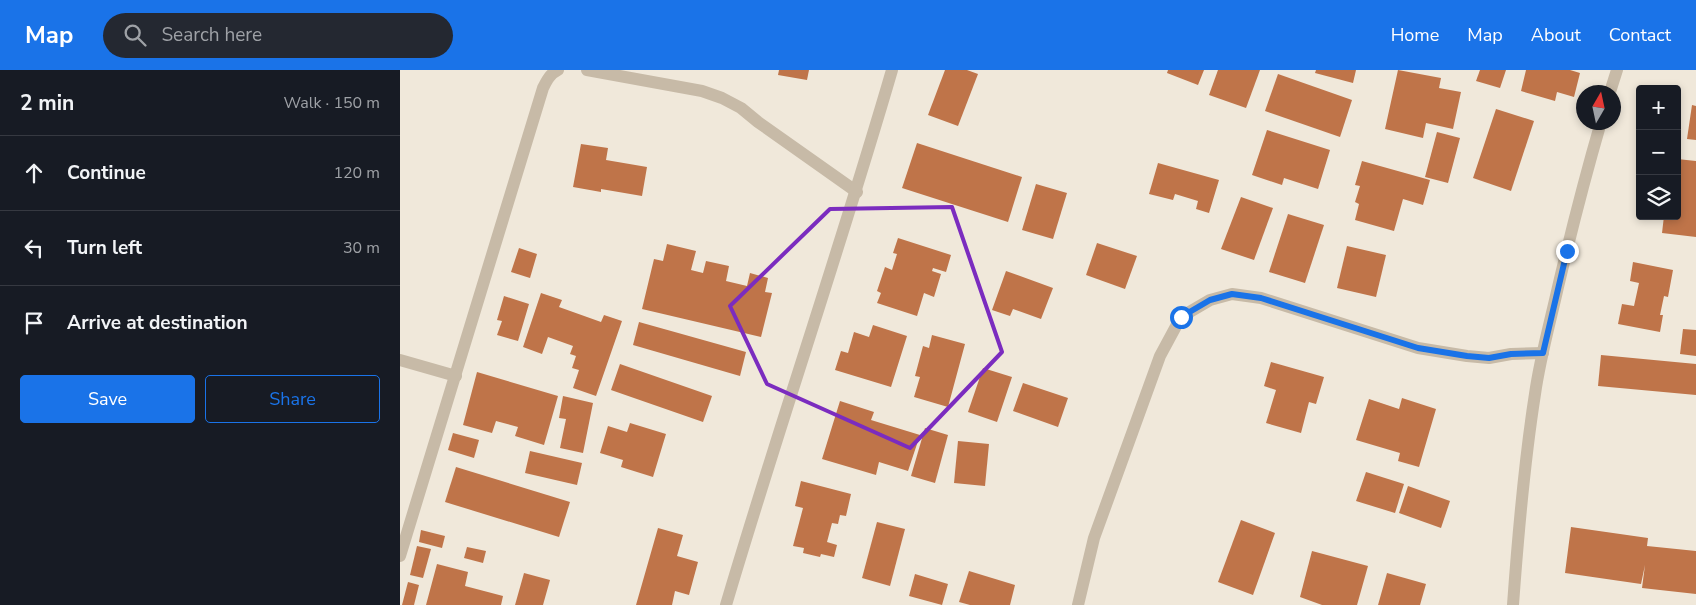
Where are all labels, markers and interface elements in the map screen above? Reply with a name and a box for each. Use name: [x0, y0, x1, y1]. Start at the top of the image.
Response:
search box: [103, 13, 453, 58]
text: Map: [25, 19, 73, 51]
icon: search: [121, 21, 149, 49]
text: Search here: [161, 22, 262, 48]
text: Home: [1391, 23, 1439, 47]
text: Map: [1467, 23, 1503, 47]
text: About: [1531, 23, 1581, 47]
text: Contact: [1609, 23, 1671, 47]
north arrow: [1576, 85, 1621, 130]
map controls: [1636, 85, 1681, 220]
button: +: [1636, 85, 1681, 130]
text: 2 min: [20, 89, 74, 117]
text: Walk · 150 m: [284, 92, 380, 114]
button: −: [1636, 130, 1681, 175]
icon: ahead: [20, 159, 48, 187]
text: Continue: [67, 160, 146, 186]
text: 120 m: [333, 162, 380, 184]
button: layers: [1636, 175, 1681, 220]
icon: left: [20, 234, 48, 262]
text: Turn left: [67, 235, 142, 261]
text: 30 m: [343, 237, 380, 259]
route end: [1556, 240, 1579, 263]
route start: [1170, 306, 1193, 329]
icon: arrive: [20, 309, 48, 337]
text: Arrive at destination: [67, 310, 248, 336]
button: Save: [20, 375, 195, 423]
button: Share: [205, 375, 380, 423]

